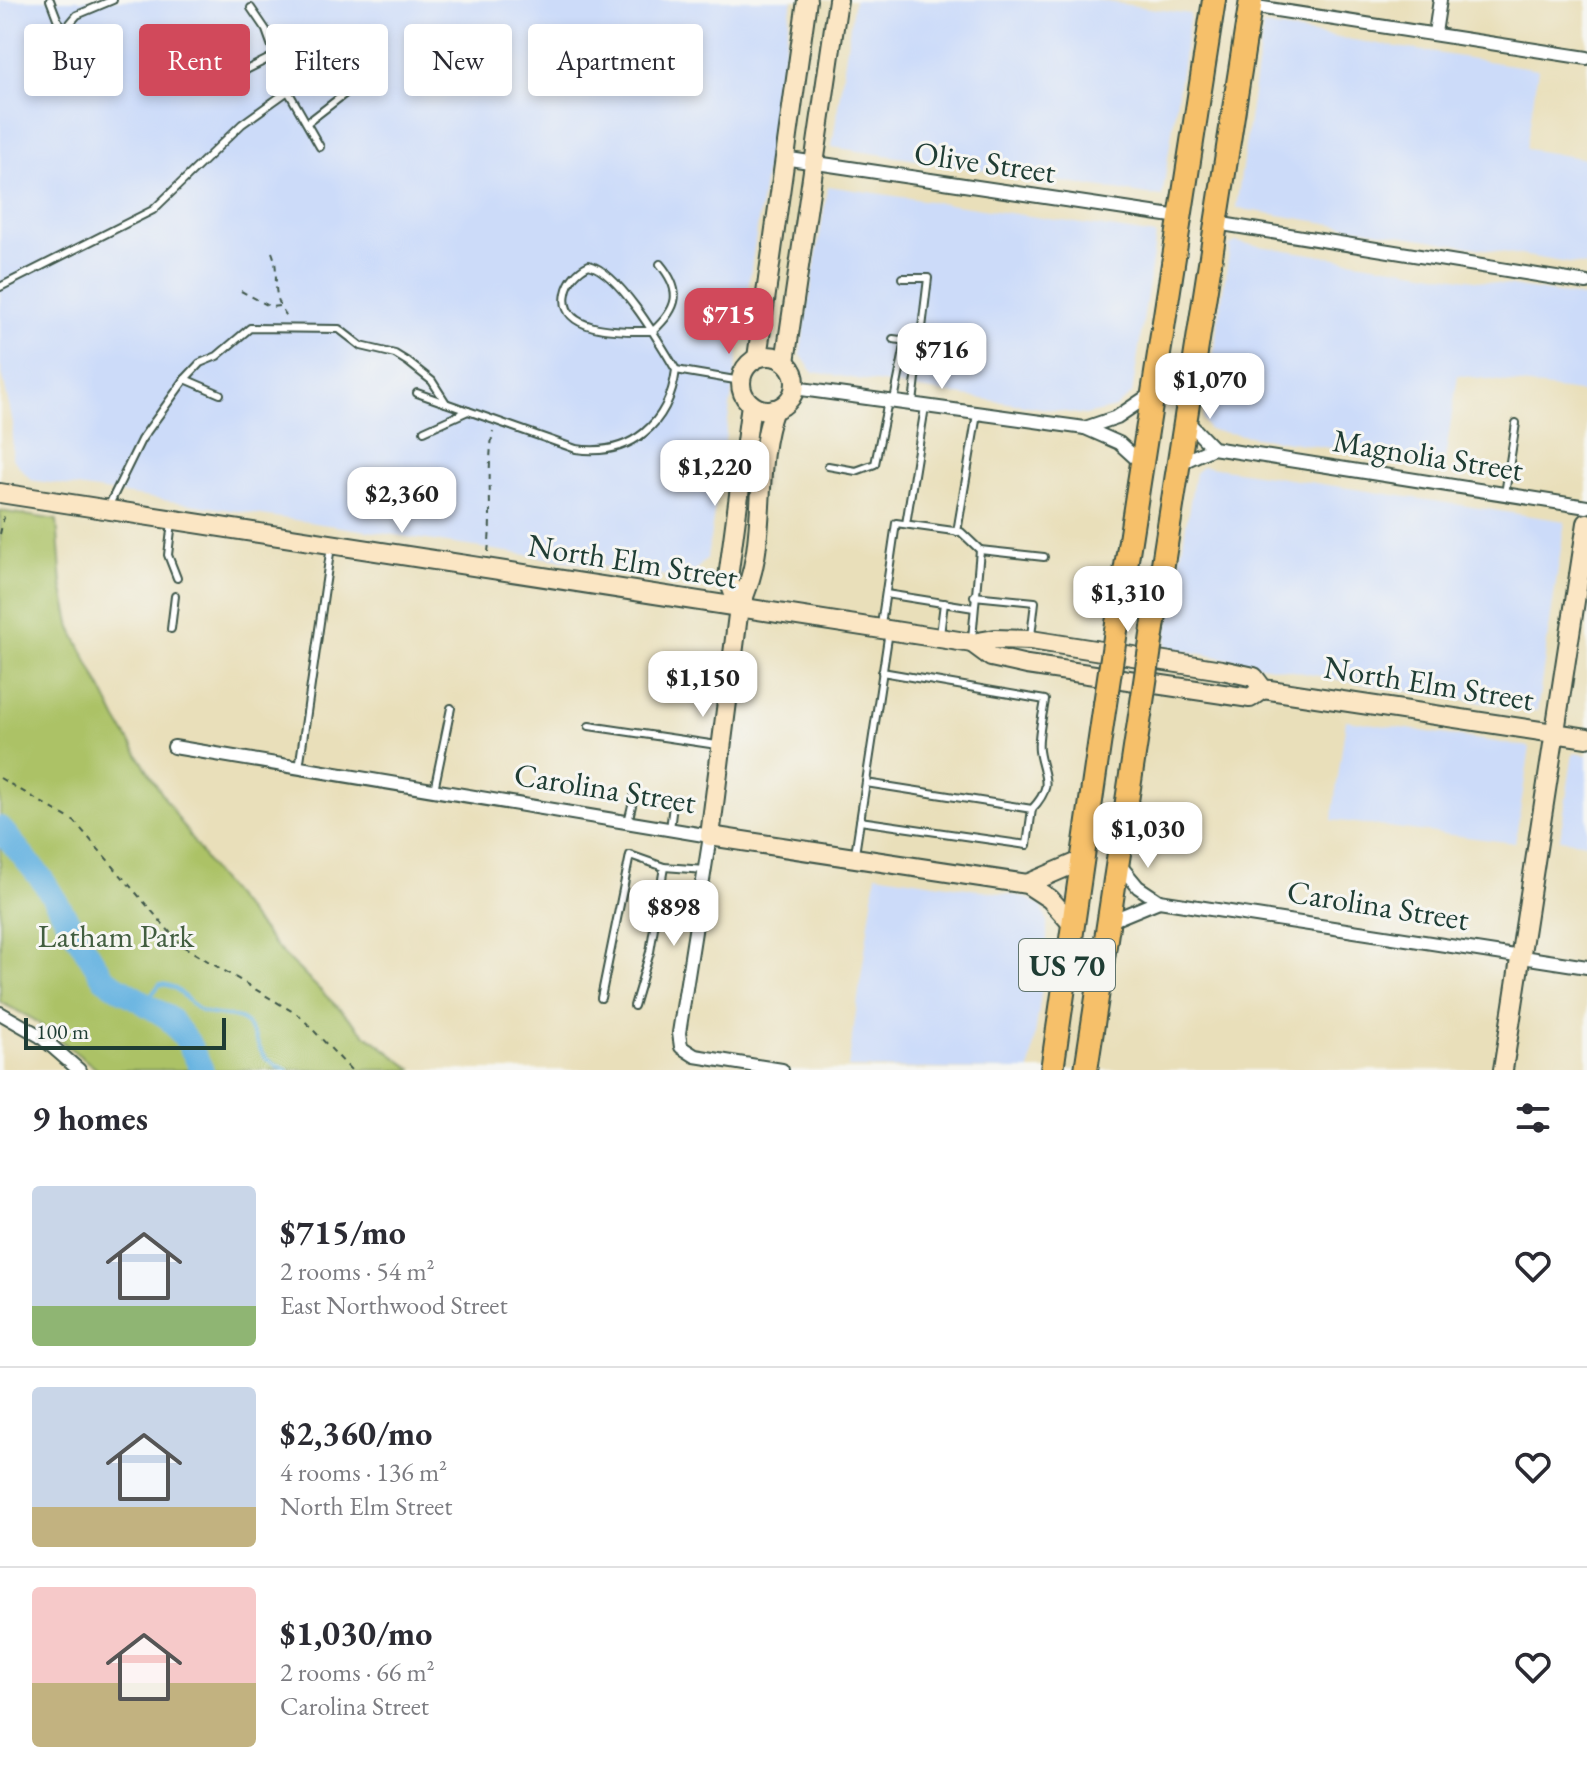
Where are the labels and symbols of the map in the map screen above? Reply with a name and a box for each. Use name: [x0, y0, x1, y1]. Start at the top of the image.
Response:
street label: Olive Street: [912, 131, 1058, 193]
pin: $715: [682, 288, 776, 356]
pin: $716: [895, 323, 989, 391]
pin: $1,070: [1145, 353, 1275, 421]
street label: Magnolia Street: [1330, 419, 1526, 491]
pin: $1,220: [650, 440, 780, 508]
pin: $2,360: [337, 467, 467, 535]
street label: North Elm Street: [525, 524, 741, 598]
pin: $1,310: [1063, 566, 1193, 634]
street label: North Elm Street: [1321, 646, 1537, 720]
pin: $1,150: [638, 651, 768, 719]
street label: Carolina Street: [511, 753, 699, 823]
pin: $1,030: [1083, 802, 1213, 870]
street label: Carolina Street: [1284, 870, 1472, 940]
pin: $898: [627, 880, 721, 948]
park label: Latham Park: [38, 915, 195, 957]
road number: US 70: [1019, 939, 1115, 991]
scale bar: [24, 1014, 226, 1050]

